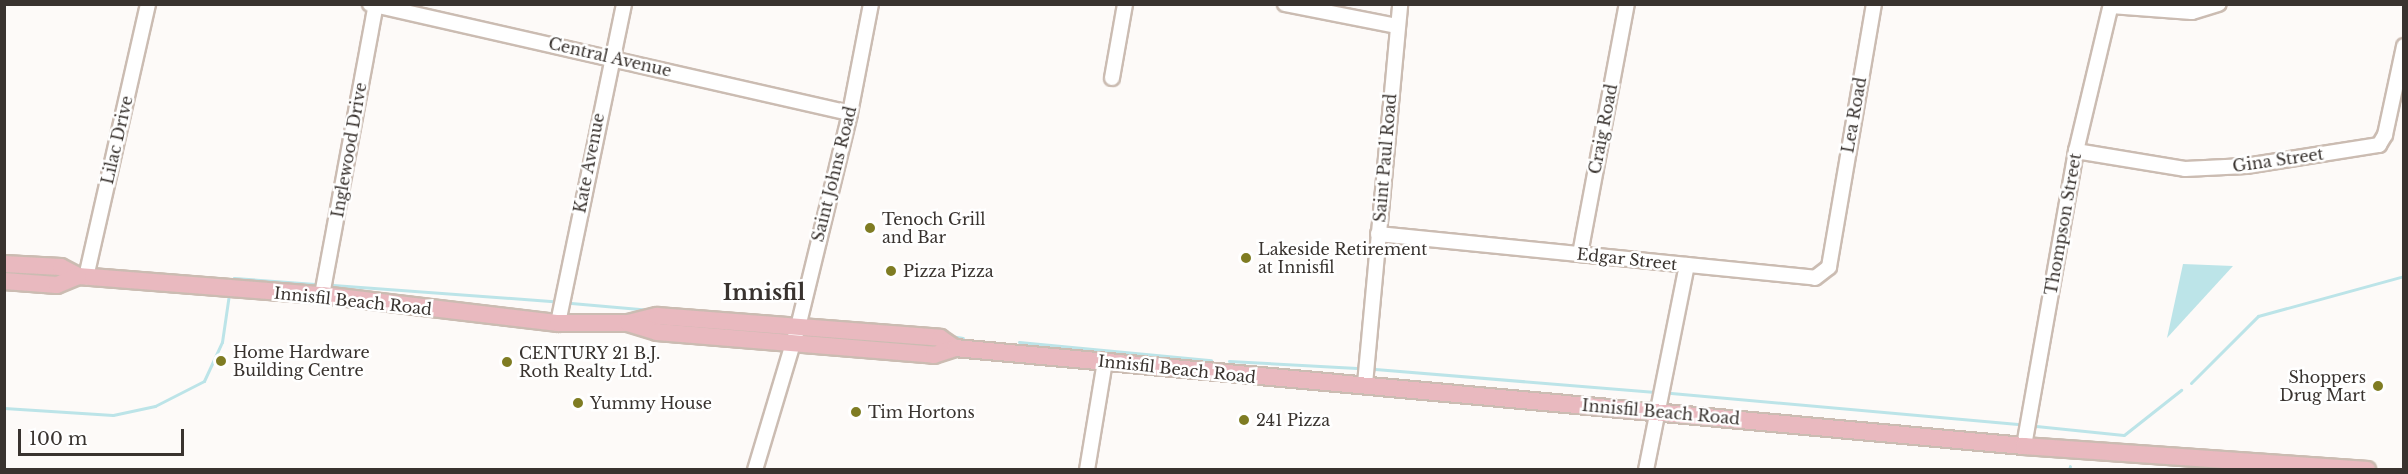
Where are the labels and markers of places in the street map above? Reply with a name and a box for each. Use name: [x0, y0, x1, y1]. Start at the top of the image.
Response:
place label: Tenoch Grill and Bar: [882, 209, 985, 247]
marker: Tenoch Grill and Bar: [863, 221, 877, 235]
place label: Lakeside Retirement at Innisfil: [1258, 239, 1427, 277]
marker: Lakeside Retirement at Innisfil: [1239, 251, 1253, 265]
place label: Pizza Pizza: [903, 261, 994, 281]
marker: Pizza Pizza: [884, 264, 898, 278]
place label: Home Hardware Building Centre: [233, 342, 370, 380]
place label: CENTURY 21 B.J. Roth Realty Ltd.: [519, 343, 661, 381]
marker: Home Hardware Building Centre: [214, 354, 228, 368]
marker: CENTURY 21 B.J. Roth Realty Ltd.: [500, 355, 514, 369]
place label: Shoppers Drug Mart: [2279, 367, 2366, 405]
marker: Shoppers Drug Mart: [2371, 379, 2385, 393]
place label: Yummy House: [590, 393, 712, 413]
marker: Yummy House: [571, 396, 585, 410]
place label: Tim Hortons: [868, 402, 975, 422]
marker: Tim Hortons: [849, 405, 863, 419]
place label: 241 Pizza: [1256, 410, 1330, 430]
marker: 241 Pizza: [1237, 413, 1251, 427]

